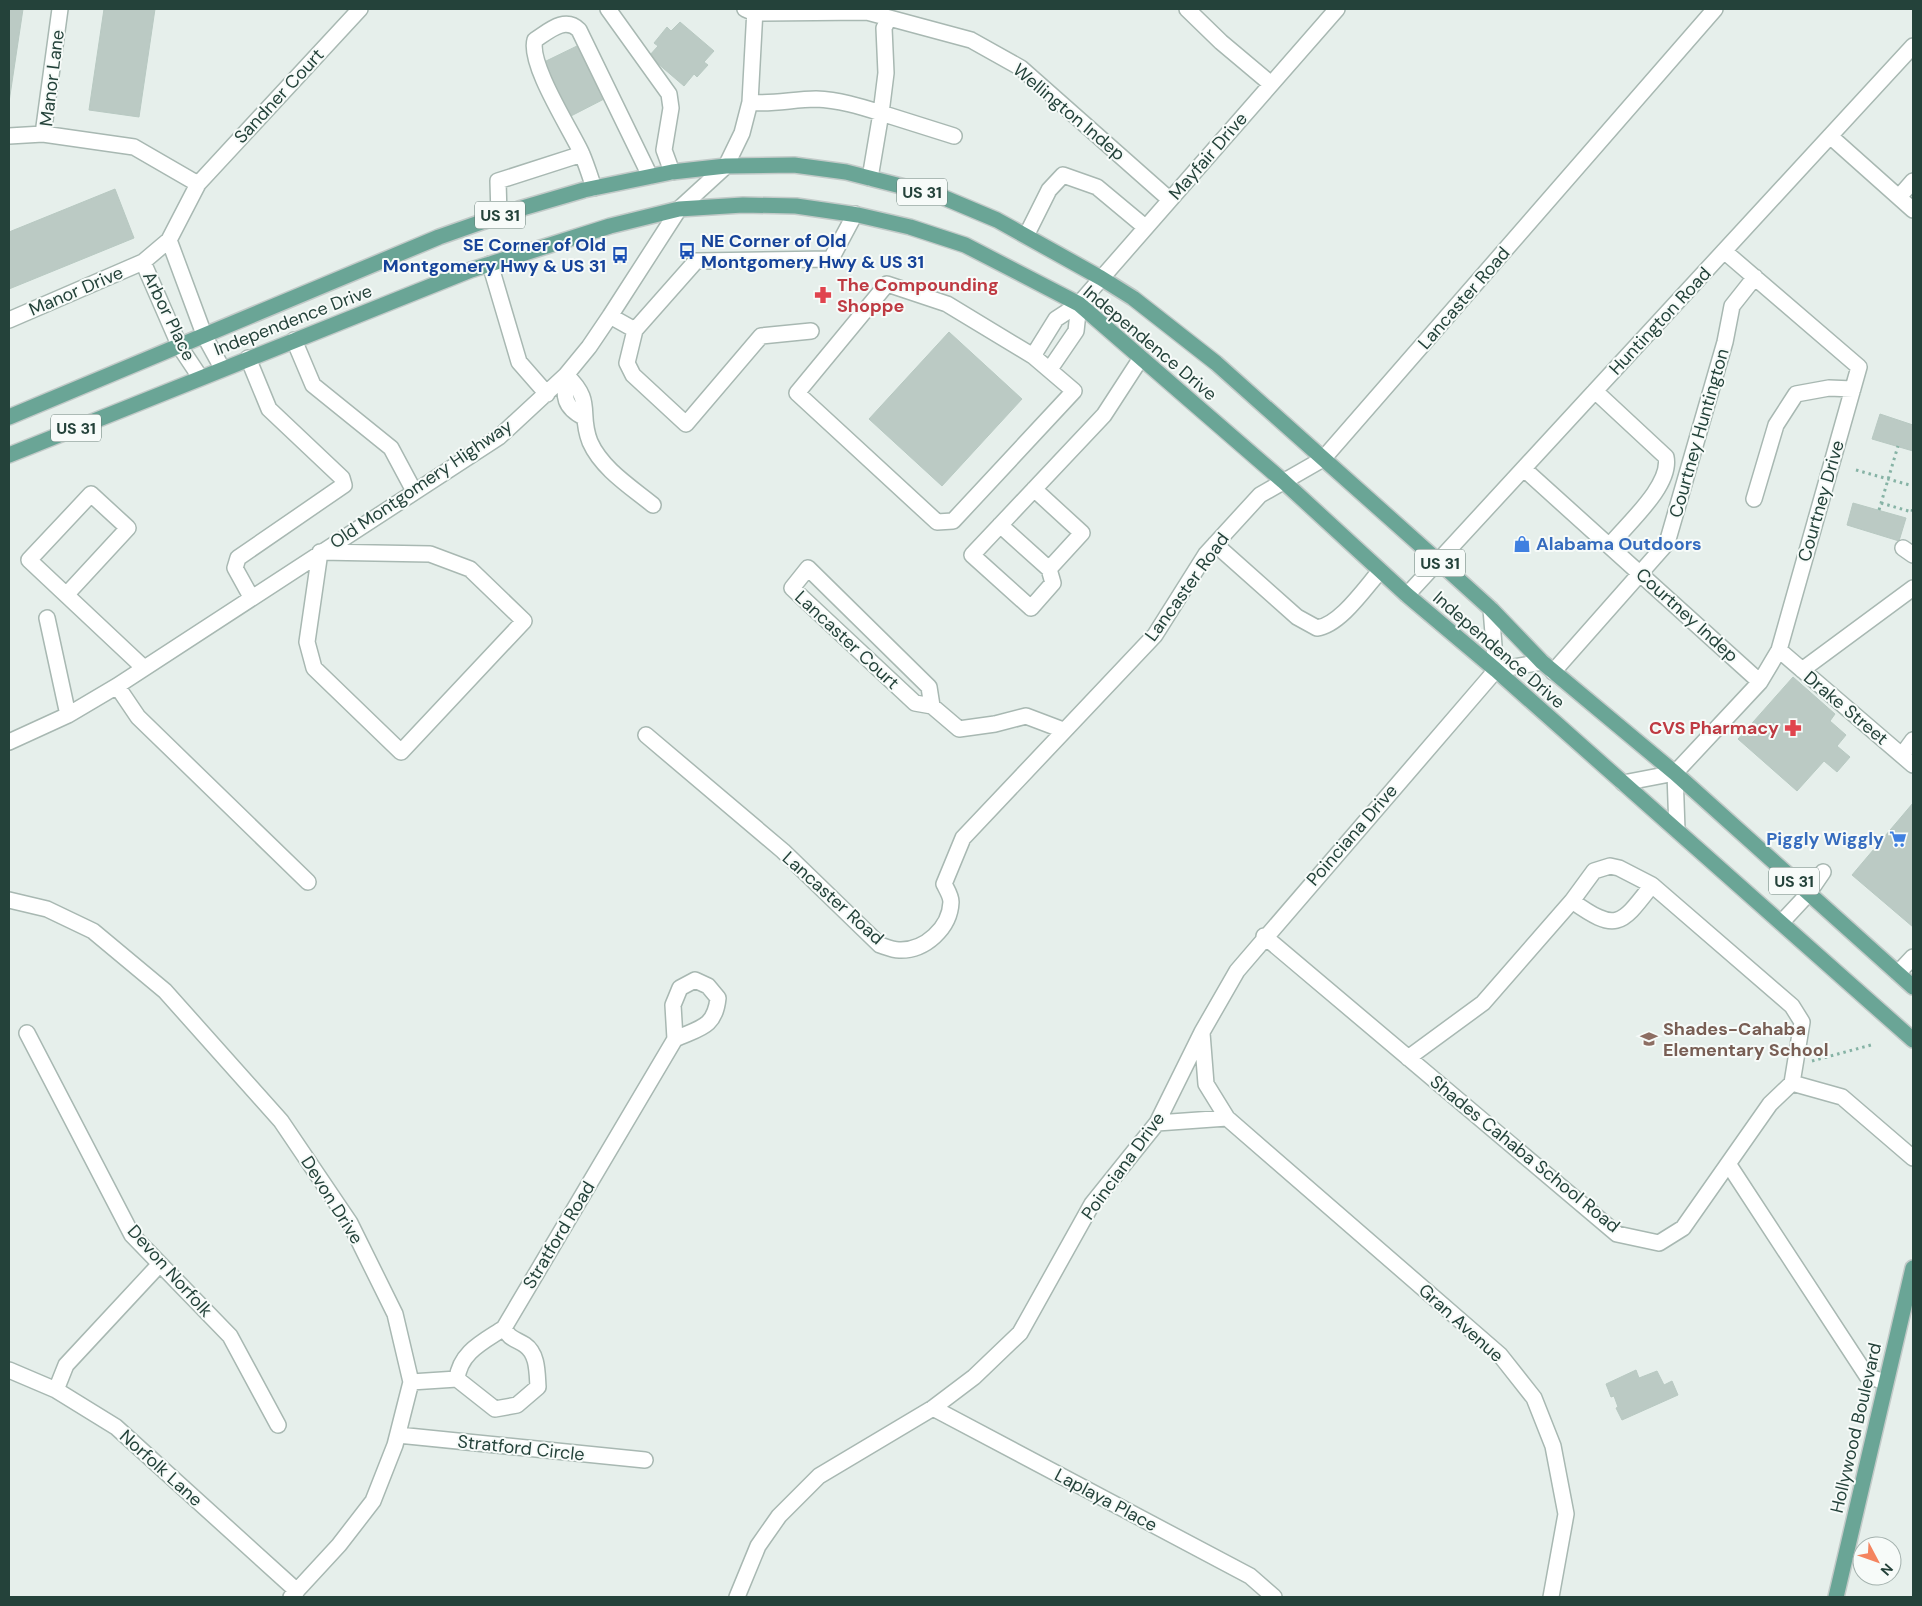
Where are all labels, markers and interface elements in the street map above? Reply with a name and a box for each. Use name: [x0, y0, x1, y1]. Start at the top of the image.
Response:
street label: Manor Lane: [34, 28, 70, 128]
street label: Sandner Court: [229, 43, 329, 149]
street label: Wellington Indep: [1008, 58, 1130, 166]
street label: Mayfair Drive: [1163, 107, 1253, 205]
road number: US 31: [897, 178, 947, 206]
road number: US 31: [475, 202, 525, 228]
place label: NE Corner of Old Montgomery Hwy & US 31: [701, 229, 924, 274]
place label: SE Corner of Old Montgomery Hwy & US 31: [383, 233, 606, 278]
bus stop icon: NE Corner of Old Montgomery Hwy & US 31: [677, 241, 697, 261]
street label: Lancaster Road: [1413, 242, 1515, 354]
bus stop icon: SE Corner of Old Montgomery Hwy & US 31: [610, 245, 630, 265]
street label: Manor Drive: [25, 260, 127, 322]
street label: Huntington Road: [1604, 262, 1716, 380]
street label: Arbor Place: [137, 267, 201, 365]
place label: The Compounding Shoppe: [837, 273, 999, 318]
street label: Independence Drive: [210, 279, 376, 361]
street label: Independence Drive: [1078, 280, 1222, 406]
pharmacy icon: The Compounding Shoppe: [813, 285, 833, 305]
street label: Courtney Huntington: [1663, 346, 1735, 520]
road number: US 31: [51, 414, 101, 442]
street label: Old Montgomery Highway: [325, 414, 517, 554]
street label: Courtney Drive: [1792, 438, 1850, 564]
street label: Lancaster Road: [1139, 528, 1235, 646]
place label: Alabama Outdoors: [1536, 532, 1702, 556]
shop icon: Alabama Outdoors: [1512, 534, 1532, 554]
road number: US 31: [1415, 550, 1465, 576]
street label: Courtney Indep: [1631, 563, 1743, 667]
street label: Lancaster Court: [790, 585, 904, 695]
street label: Independence Drive: [1428, 586, 1570, 714]
street label: Drake Street: [1799, 666, 1893, 750]
place label: CVS Pharmacy: [1649, 716, 1779, 740]
pharmacy icon: CVS Pharmacy: [1783, 718, 1803, 738]
street label: Poinciana Drive: [1301, 779, 1403, 891]
place label: Piggly Wiggly: [1766, 827, 1884, 851]
supermarket icon: Piggly Wiggly: [1888, 829, 1908, 849]
street label: Lancaster Road: [777, 846, 889, 950]
road number: US 31: [1769, 868, 1819, 894]
place label: Shades-Cahaba Elementary School: [1663, 1017, 1829, 1062]
school or university icon: Shades-Cahaba Elementary School: [1639, 1029, 1659, 1049]
street label: Shades Cahaba School Road: [1425, 1070, 1625, 1238]
street label: Poinciana Drive: [1076, 1107, 1170, 1225]
street label: Devon Drive: [295, 1151, 369, 1249]
street label: Stratford Road: [517, 1177, 601, 1293]
street label: Devon Norfolk: [122, 1220, 218, 1322]
street label: Gran Avenue: [1413, 1278, 1509, 1368]
street label: Hollywood Boulevard: [1825, 1341, 1887, 1515]
street label: Norfolk Lane: [114, 1424, 208, 1512]
street label: Stratford Circle: [456, 1429, 586, 1467]
street label: Laplaya Place: [1051, 1463, 1161, 1537]
north arrow: [1852, 1536, 1902, 1586]
text: N: [1877, 1560, 1897, 1579]

